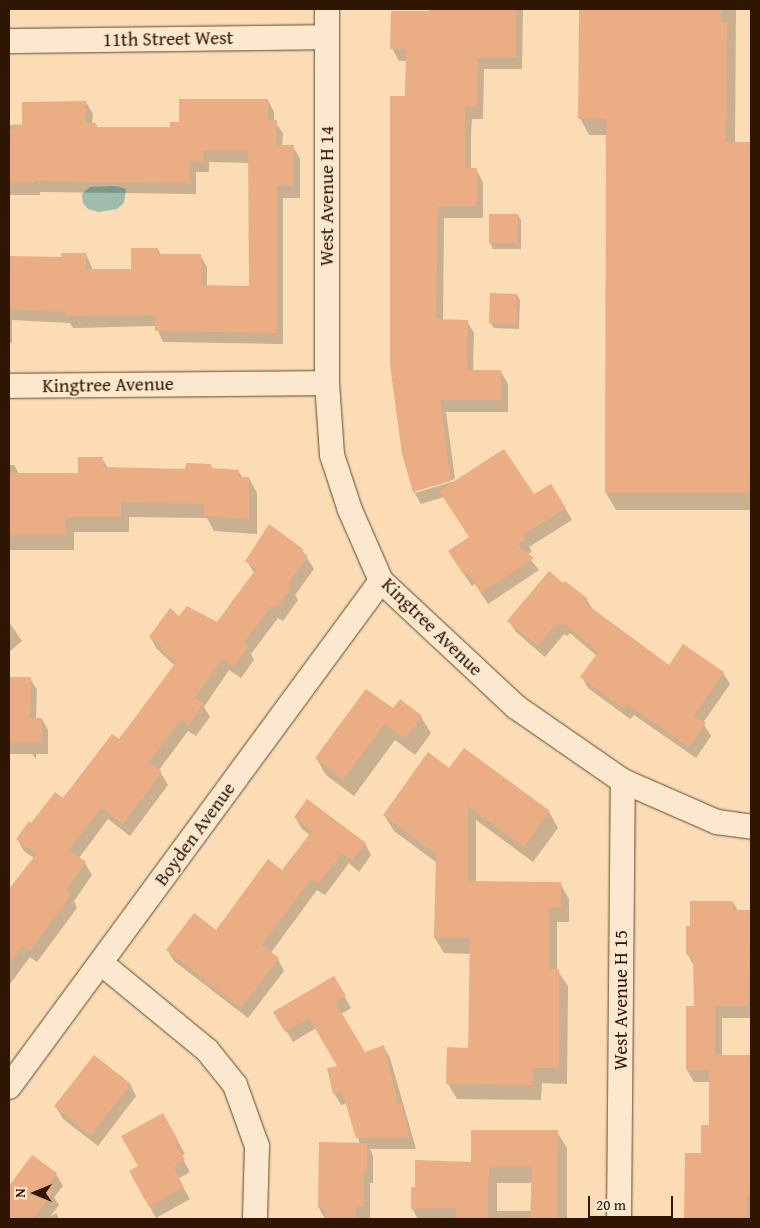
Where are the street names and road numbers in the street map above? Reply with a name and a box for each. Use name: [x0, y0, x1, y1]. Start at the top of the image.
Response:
street label: 11th Street West: [102, 26, 234, 52]
street label: West Avenue H 14: [316, 126, 338, 266]
street label: Kingtree Avenue: [42, 372, 174, 398]
street label: Kingtree Avenue: [377, 573, 487, 681]
street label: Boyden Avenue: [150, 778, 240, 890]
street label: West Avenue H 15: [610, 930, 632, 1070]

